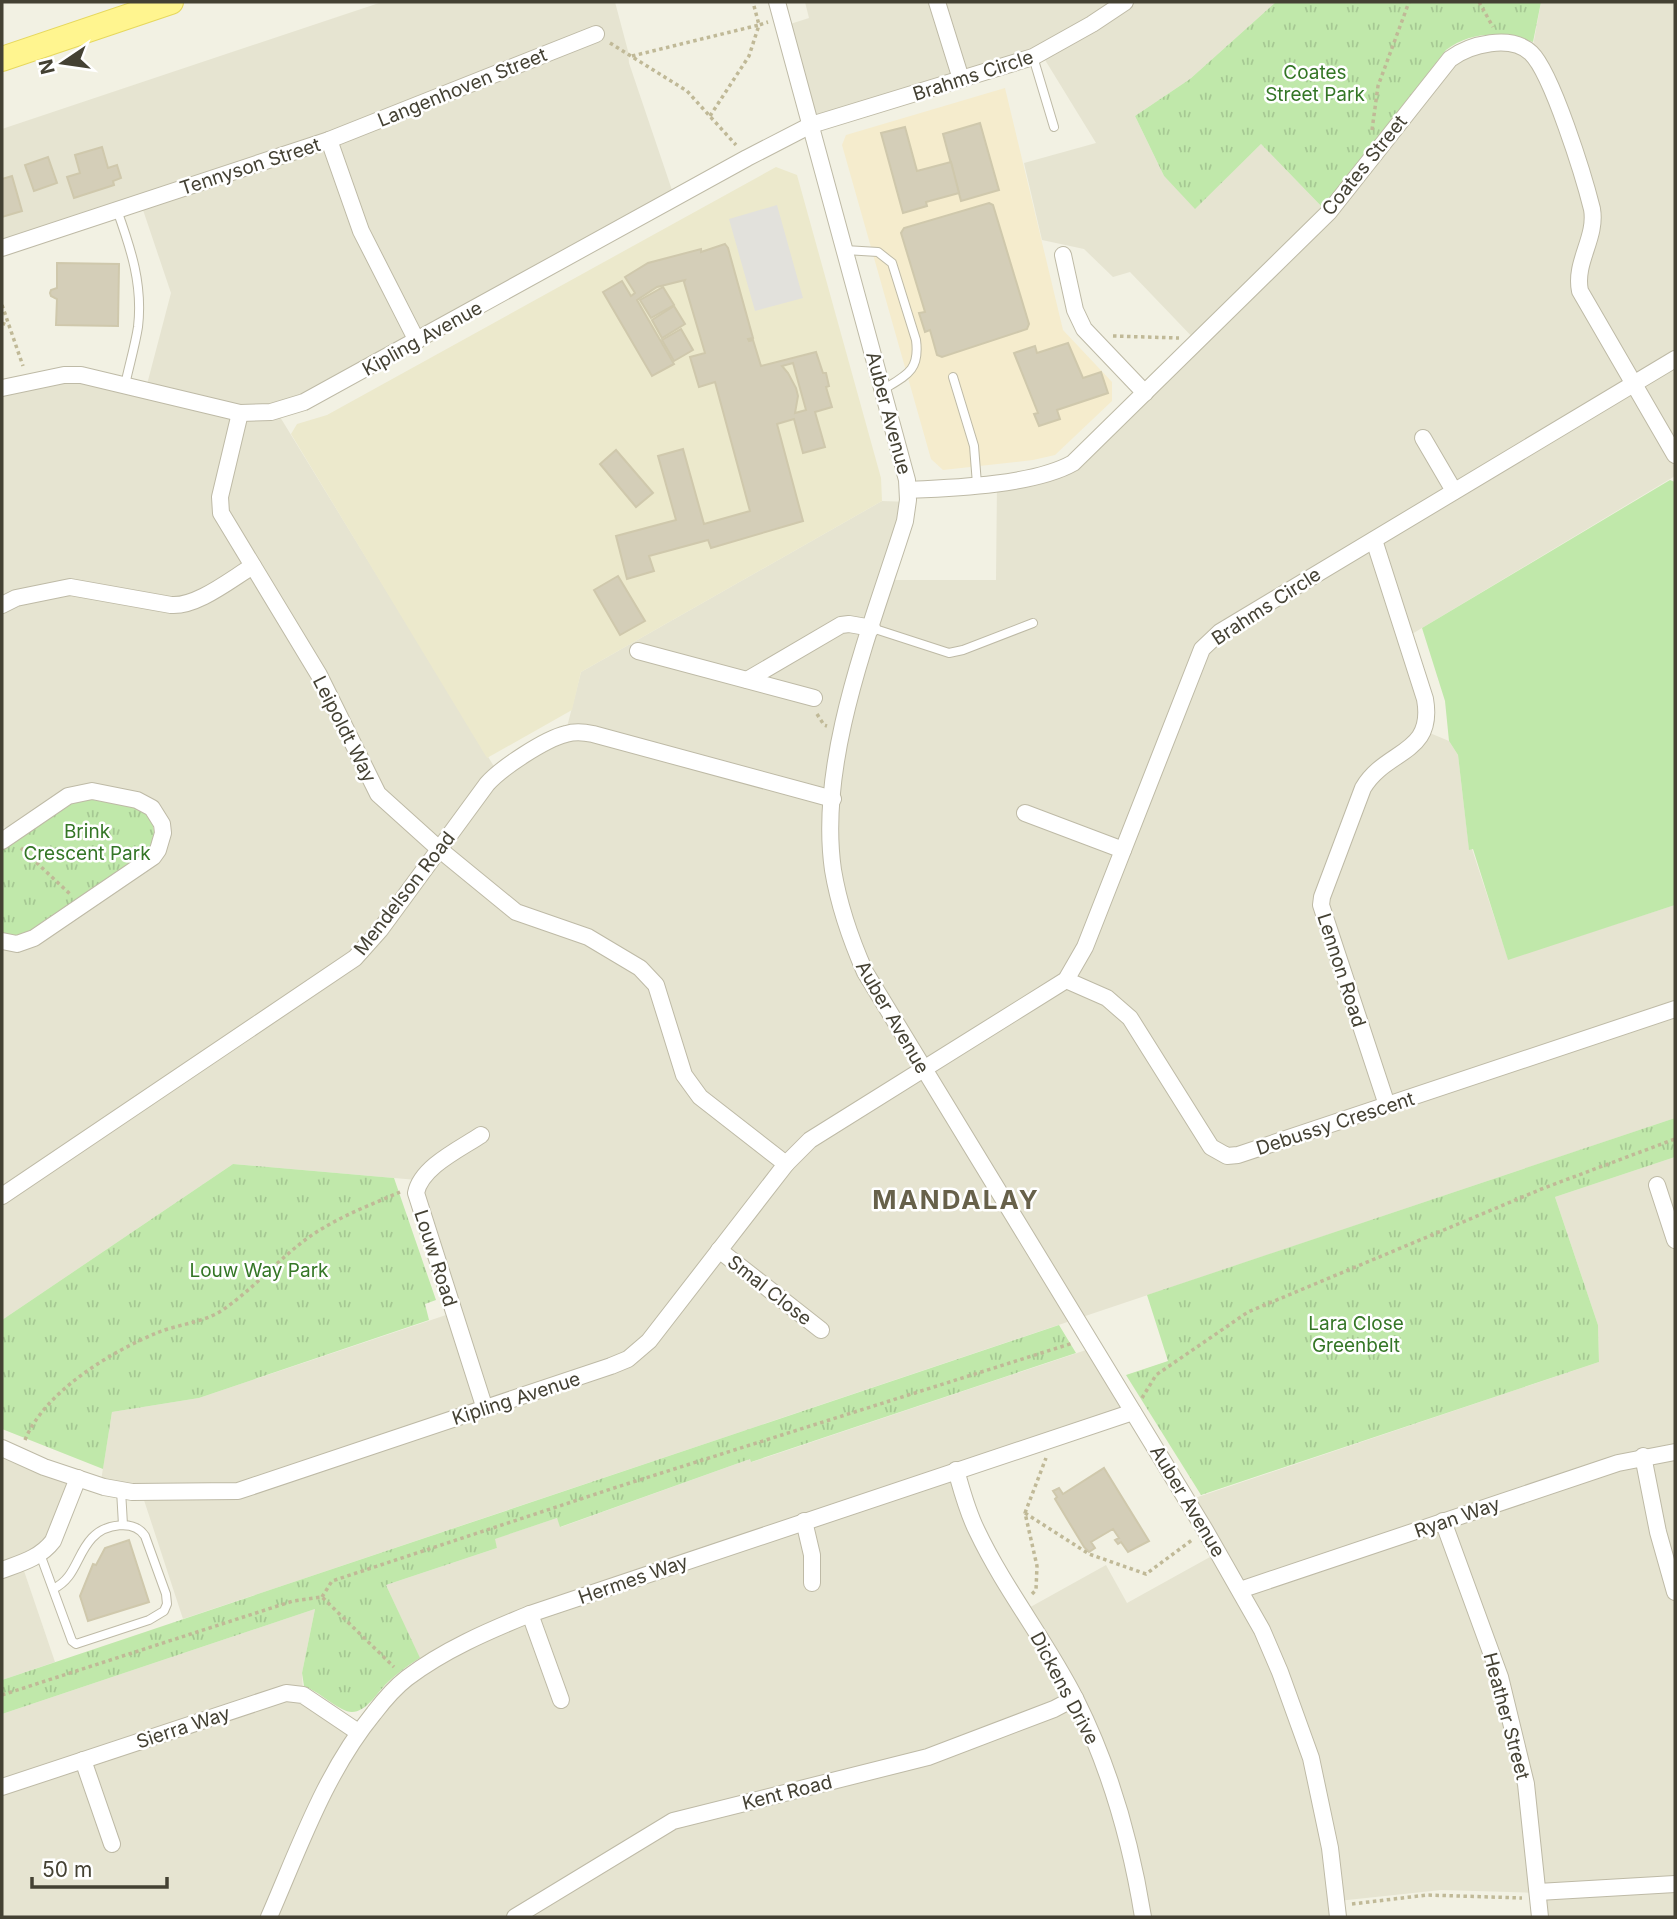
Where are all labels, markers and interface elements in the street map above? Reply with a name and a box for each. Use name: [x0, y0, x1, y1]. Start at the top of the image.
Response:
north arrow: [28, 28, 98, 98]
street label: Langenhoven Street: [374, 43, 550, 132]
street label: Brahms Circle: [910, 45, 1036, 106]
text: N: [34, 57, 60, 76]
park label: Coates Street Park: [1265, 61, 1365, 106]
street label: Coates Street: [1317, 111, 1412, 220]
street label: Tennyson Street: [177, 133, 323, 200]
street label: Kipling Avenue: [358, 296, 486, 381]
street label: Auber Avenue: [861, 349, 916, 477]
street label: Brahms Circle: [1207, 563, 1325, 650]
street label: Leipoldt Way: [308, 672, 381, 787]
park label: Brink Crescent Park: [23, 820, 151, 865]
street label: Mendelson Road: [349, 827, 460, 960]
street label: Lennon Road: [1312, 910, 1371, 1030]
street label: Auber Avenue: [851, 957, 934, 1078]
street label: Debussy Crescent: [1253, 1087, 1417, 1160]
district label: MANDALAY: [872, 1184, 1040, 1215]
street label: Louw Road: [409, 1207, 462, 1309]
street label: Smal Close: [723, 1250, 816, 1330]
park label: Louw Way Park: [189, 1259, 329, 1282]
park label: Lara Close Greenbelt: [1308, 1312, 1404, 1357]
street label: Kipling Avenue: [449, 1367, 583, 1430]
street label: Auber Avenue: [1145, 1441, 1230, 1561]
street label: Ryan Way: [1411, 1492, 1503, 1543]
street label: Hermes Way: [575, 1550, 691, 1609]
street label: Dickens Drive: [1025, 1628, 1104, 1748]
street label: Heather Street: [1478, 1650, 1535, 1782]
street label: Sierra Way: [133, 1701, 233, 1753]
street label: Kent Road: [740, 1770, 834, 1815]
scale bar: [32, 1846, 166, 1890]
text: 50 m: [42, 1857, 92, 1882]

